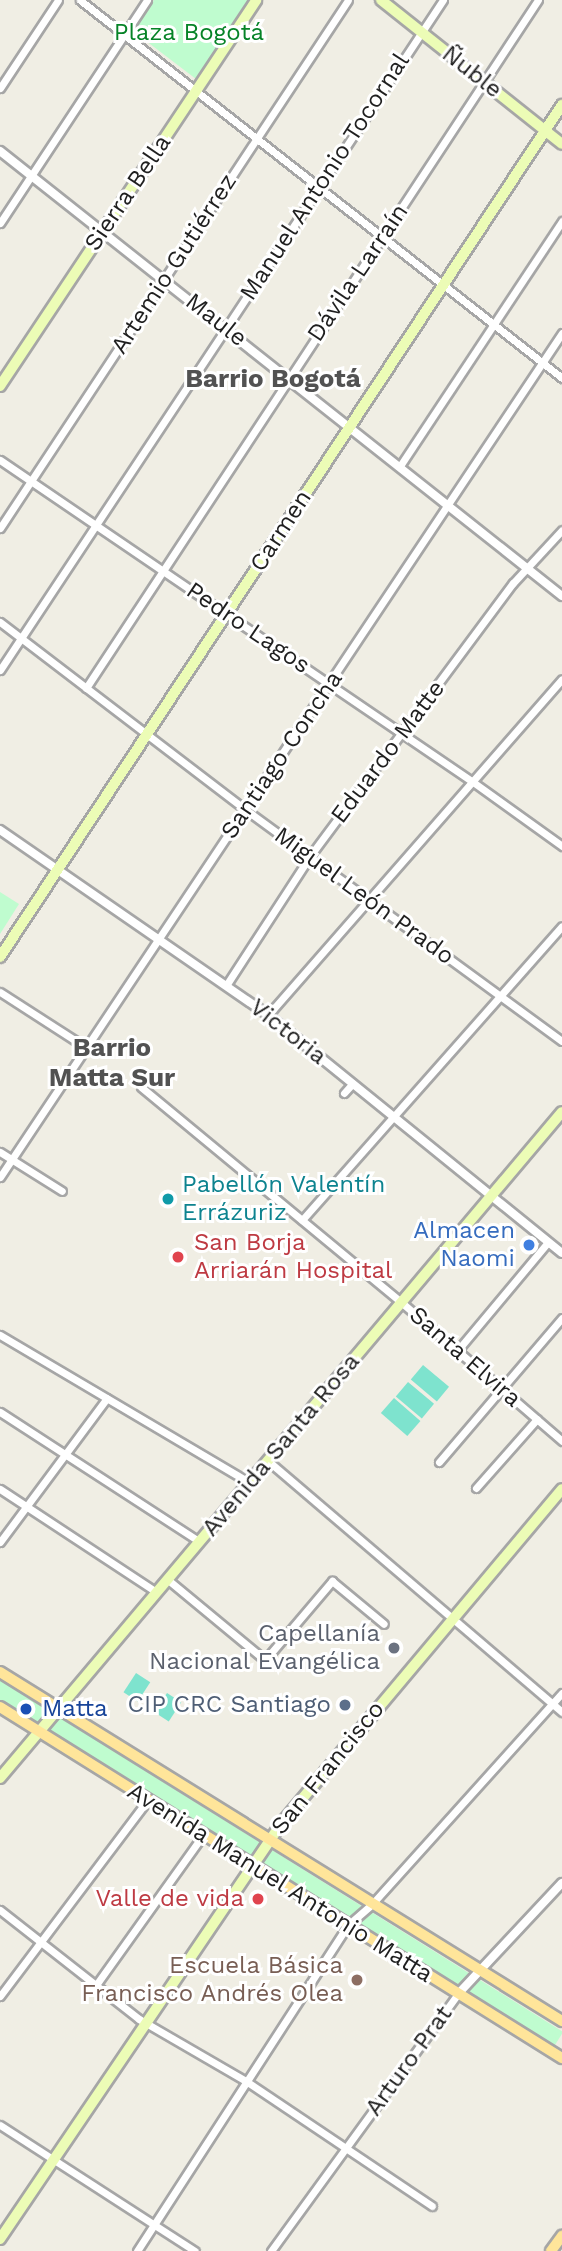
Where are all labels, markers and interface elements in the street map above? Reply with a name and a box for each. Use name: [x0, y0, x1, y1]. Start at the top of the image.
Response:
park label: Plaza Bogotá: [114, 19, 264, 47]
street label: Ñuble: [436, 40, 508, 104]
street label: Manuel Antonio Tocornal: [234, 47, 416, 307]
street label: Sierra Bella: [79, 129, 177, 257]
street label: Artemio Gutiérrez: [105, 169, 243, 359]
street label: Dávila Larraín: [301, 198, 415, 348]
street label: Maule: [180, 287, 252, 353]
district label: Barrio Bogotá: [185, 363, 361, 395]
street label: Carmen: [244, 485, 318, 577]
street label: Pedro Lagos: [181, 576, 315, 680]
street label: Santiago Concha: [215, 666, 349, 844]
street label: Eduardo Matte: [325, 675, 451, 829]
street label: Miguel León Prado: [268, 821, 460, 971]
street label: Victoria: [244, 993, 332, 1071]
district label: Barrio Matta Sur: [49, 1032, 175, 1094]
place label: Pabellón Valentín Errázuriz: [182, 1171, 386, 1227]
marker: Pabellón Valentín Errázuriz: [160, 1191, 176, 1207]
place label: Almacen Naomi: [413, 1217, 515, 1273]
place label: San Borja Arriarán Hospital: [194, 1229, 392, 1285]
marker: Almacen Naomi: [521, 1237, 537, 1253]
marker: San Borja Arriarán Hospital: [168, 1247, 188, 1267]
street label: Santa Elvira: [403, 1300, 527, 1414]
street label: Avenida Santa Rosa: [196, 1347, 366, 1543]
place label: Capellanía Nacional Evangélica: [148, 1620, 380, 1676]
marker: Capellanía Nacional Evangélica: [386, 1640, 402, 1656]
place label: CIP CRC Santiago: [127, 1691, 331, 1719]
place label: Matta: [42, 1695, 108, 1723]
street label: San Francisco: [265, 1695, 391, 1841]
marker: CIP CRC Santiago: [337, 1697, 353, 1713]
marker: Matta: [16, 1699, 36, 1719]
street label: Avenida Manuel Antonio Matta: [121, 1776, 439, 1990]
place label: Valle de vida: [95, 1885, 244, 1913]
marker: Valle de vida: [250, 1891, 266, 1907]
place label: Escuela Básica Francisco Andrés Olea: [80, 1952, 343, 2008]
marker: Escuela Básica Francisco Andrés Olea: [349, 1972, 365, 1988]
street label: Arturo Prat: [359, 2000, 459, 2122]

